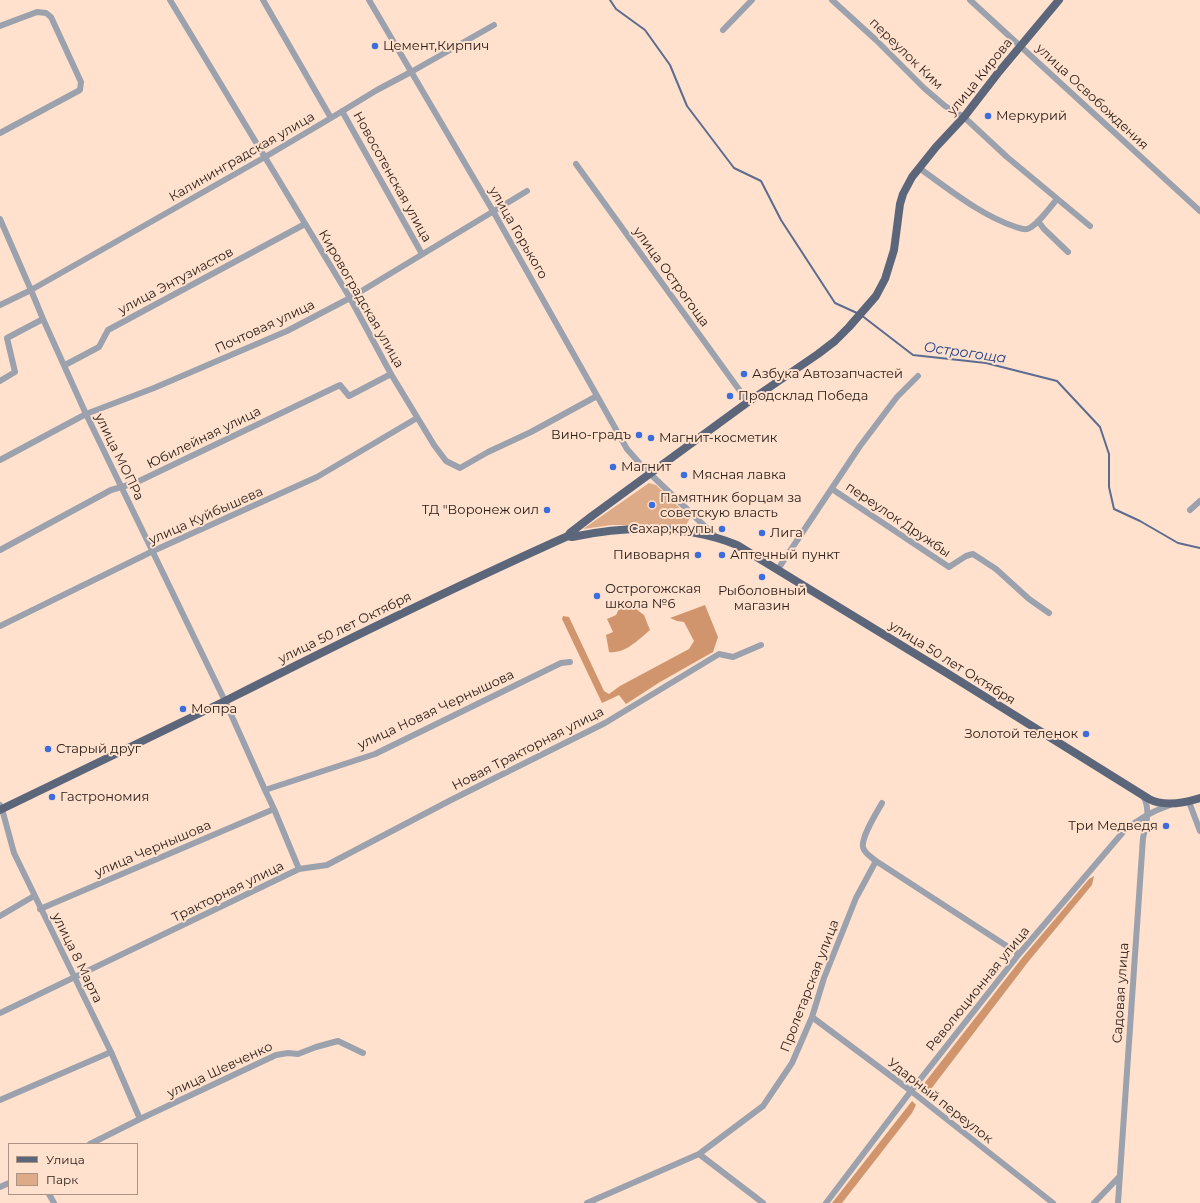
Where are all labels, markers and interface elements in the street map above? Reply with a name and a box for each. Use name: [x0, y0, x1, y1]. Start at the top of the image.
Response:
street label: переулок Ким: [866, 15, 946, 93]
street label: улица Кирова: [944, 35, 1016, 119]
place label: Цемент,Кирпич: [383, 38, 489, 54]
marker: Цемент,Кирпич: [370, 41, 380, 51]
street label: улица Освобождения: [1033, 41, 1151, 153]
place label: Меркурий: [996, 108, 1067, 124]
street label: Калининградская улица: [166, 109, 318, 205]
street label: Новосотенская улица: [350, 109, 434, 245]
marker: Меркурий: [983, 111, 993, 121]
street label: улица Горького: [485, 184, 551, 282]
street label: улица Острогоща: [630, 224, 712, 330]
street label: Кировоградская улица: [315, 227, 407, 371]
street label: улица Энтузиастов: [116, 244, 236, 318]
street label: Почтовая улица: [213, 297, 317, 357]
water label: Острогоща: [923, 339, 1007, 367]
place label: Азбука Автозапчастей: [752, 366, 903, 382]
marker: Азбука Автозапчастей: [739, 369, 749, 379]
place label: Продсклад Победа: [738, 388, 868, 404]
marker: Продсклад Победа: [725, 391, 735, 401]
street label: Юбилейная улица: [144, 404, 264, 472]
street label: улица МОПРа: [91, 411, 147, 503]
place label: Вино-градъ: [551, 427, 631, 443]
marker: Вино-градъ: [634, 430, 644, 440]
place label: Магнит-косметик: [659, 430, 777, 446]
marker: Магнит-косметик: [646, 433, 656, 443]
place label: Магнит: [621, 459, 671, 475]
marker: Магнит: [608, 462, 618, 472]
place label: Мясная лавка: [692, 467, 786, 483]
marker: Мясная лавка: [679, 470, 689, 480]
street label: переулок Дружбы: [842, 479, 954, 561]
street label: улица Куйбышева: [146, 484, 266, 548]
place label: Памятник борцам за советскую власть: [660, 490, 802, 521]
marker: Памятник борцам за советскую власть: [647, 500, 657, 510]
place label: ТД "Воронеж оил: [422, 502, 539, 518]
marker: ТД "Воронеж оил: [542, 505, 552, 515]
place label: Сахар,крупы: [629, 521, 714, 537]
marker: Сахар,крупы: [717, 524, 727, 534]
place label: Лига: [770, 525, 803, 541]
marker: Лига: [757, 528, 767, 538]
place label: Пивоварня: [613, 547, 690, 563]
place label: Аптечный пункт: [730, 547, 840, 563]
marker: Пивоварня: [693, 550, 703, 560]
marker: Аптечный пункт: [717, 550, 727, 560]
marker: Рыболовный магазин: [757, 572, 767, 582]
place label: Острогожская школа №6: [605, 581, 701, 612]
place label: Рыболовный магазин: [718, 583, 806, 614]
street label: улица 50 лет Октября: [276, 589, 414, 667]
marker: Острогожская школа №6: [592, 591, 602, 601]
street label: улица 50 лет Октября: [886, 618, 1018, 708]
street label: улица Новая Чернышова: [355, 667, 517, 753]
place label: Мопра: [191, 701, 237, 717]
marker: Мопра: [178, 704, 188, 714]
street label: Новая Тракторная улица: [449, 704, 607, 794]
place label: Золотой теленок: [964, 726, 1078, 742]
marker: Золотой теленок: [1081, 729, 1091, 739]
place label: Старый друг: [56, 741, 141, 757]
marker: Старый друг: [43, 744, 53, 754]
place label: Гастрономия: [60, 789, 149, 805]
marker: Гастрономия: [47, 792, 57, 802]
street label: улица Чернышова: [92, 817, 214, 881]
place label: Три Медведя: [1068, 818, 1158, 834]
marker: Три Медведя: [1161, 821, 1171, 831]
street label: Тракторная улица: [169, 858, 287, 926]
street label: улица 8 Марта: [48, 910, 106, 1006]
street label: Пролетарская улица: [778, 918, 842, 1054]
street label: Революционная улица: [923, 924, 1033, 1054]
street label: Садовая улица: [1110, 942, 1132, 1044]
street label: улица Шевченко: [165, 1039, 275, 1101]
street label: Ударный переулок: [884, 1055, 996, 1147]
legend: [8, 1143, 138, 1195]
text: Улица: [46, 1152, 85, 1167]
text: Парк: [46, 1172, 78, 1187]

